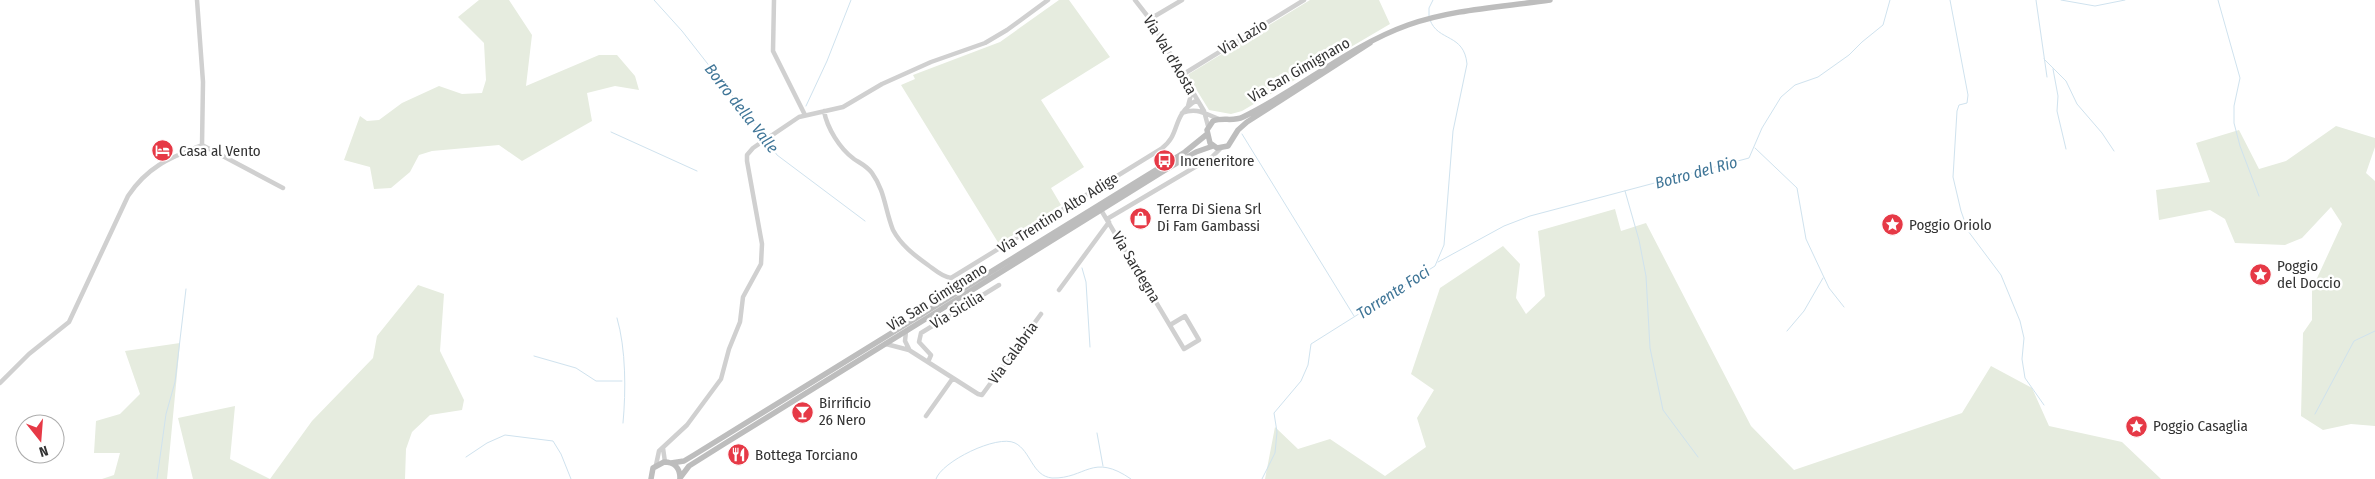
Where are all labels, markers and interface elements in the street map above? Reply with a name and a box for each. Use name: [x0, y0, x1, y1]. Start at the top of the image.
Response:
street label: Via Val d'Aosta: [1139, 12, 1201, 98]
street label: Via Lazio: [1215, 15, 1271, 59]
street label: Via San Gimignano: [1245, 34, 1353, 106]
water label: Borro della Valle: [701, 60, 783, 157]
hotel icon: Casa al Vento: [151, 139, 175, 163]
place label: Casa al Vento: [179, 142, 261, 160]
bus stop icon: Inceneritore: [1152, 149, 1176, 173]
place label: Inceneritore: [1180, 152, 1255, 170]
water label: Botro del Rio: [1653, 152, 1739, 193]
street label: Via Trentino Alto Adige: [994, 169, 1122, 257]
place label: Terra Di Siena Srl Di Fam Gambassi: [1157, 200, 1262, 235]
shop icon: Terra Di Siena Srl Di Fam Gambassi: [1129, 206, 1153, 230]
place icon: Poggio Oriolo: [1881, 213, 1905, 237]
place label: Poggio Oriolo: [1909, 216, 1992, 234]
street label: Via Sardegna: [1108, 228, 1164, 306]
place label: Poggio del Doccio: [2277, 257, 2341, 292]
street label: Via San Gimignano: [884, 259, 990, 335]
water label: Torrente Foci: [1353, 262, 1433, 323]
place icon: Poggio del Doccio: [2249, 263, 2273, 287]
street label: Via Sicilia: [927, 287, 987, 333]
street label: Via Calabria: [984, 318, 1042, 388]
place label: Birrificio 26 Nero: [819, 394, 871, 429]
bar icon: Birrificio 26 Nero: [791, 400, 815, 424]
north arrow: [15, 414, 65, 464]
place icon: Poggio Casaglia: [2125, 414, 2149, 438]
place label: Poggio Casaglia: [2153, 417, 2248, 435]
text: N: [37, 442, 50, 460]
restaurant icon: Bottega Torciano: [727, 443, 751, 467]
place label: Bottega Torciano: [755, 446, 858, 464]

